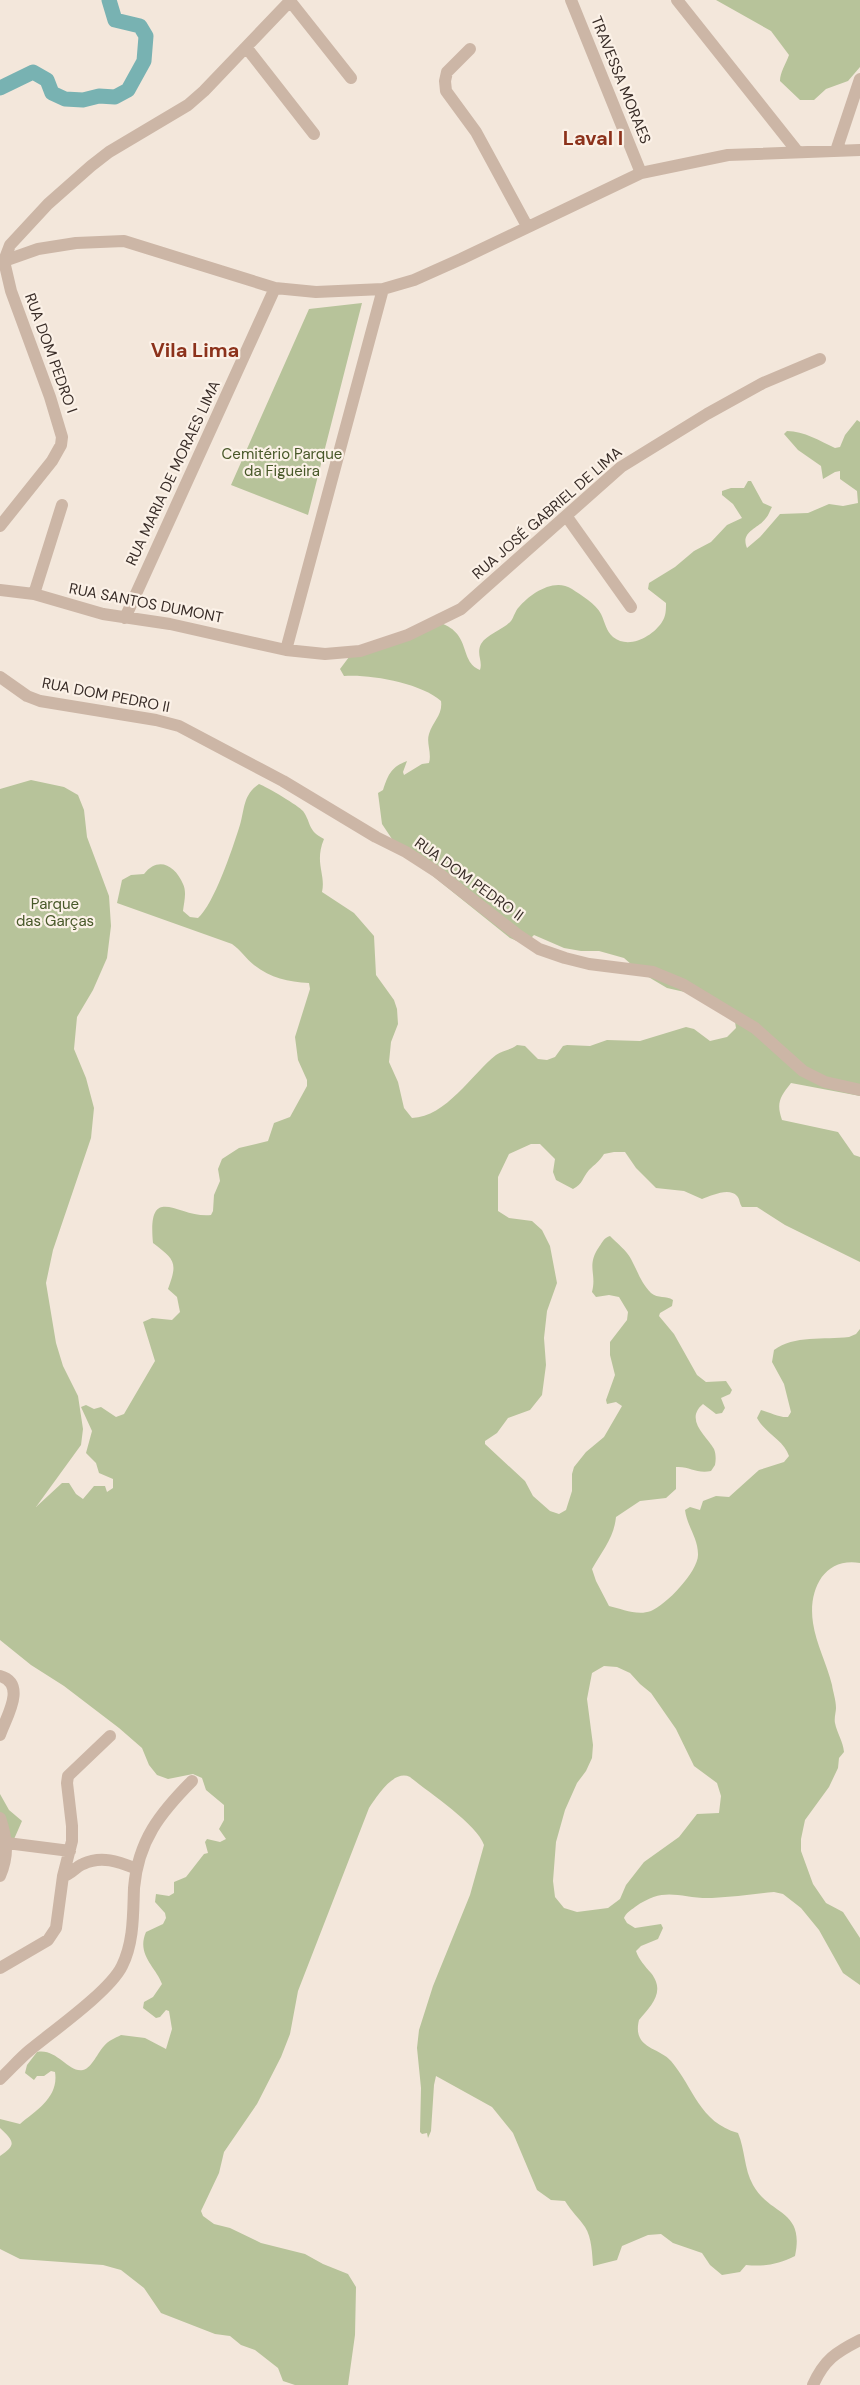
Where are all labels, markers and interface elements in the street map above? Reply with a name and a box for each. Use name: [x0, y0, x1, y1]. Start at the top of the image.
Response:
street label: TRAVESSA MORAES: [586, 13, 656, 147]
district label: Laval I: [563, 125, 623, 151]
street label: RUA DOM PEDRO I: [20, 290, 82, 416]
district label: Vila Lima: [151, 337, 239, 363]
street label: RUA MARIA DE MORAES LIMA: [121, 377, 225, 569]
street label: RUA JOSÉ GABRIEL DE LIMA: [468, 442, 626, 584]
park label: Cemitério Parque da Figueira: [222, 444, 342, 481]
street label: RUA SANTOS DUMONT: [67, 578, 225, 628]
street label: RUA DOM PEDRO II: [40, 673, 172, 717]
street label: RUA DOM PEDRO II: [411, 833, 527, 925]
park label: Parque das Garças: [16, 894, 94, 931]

